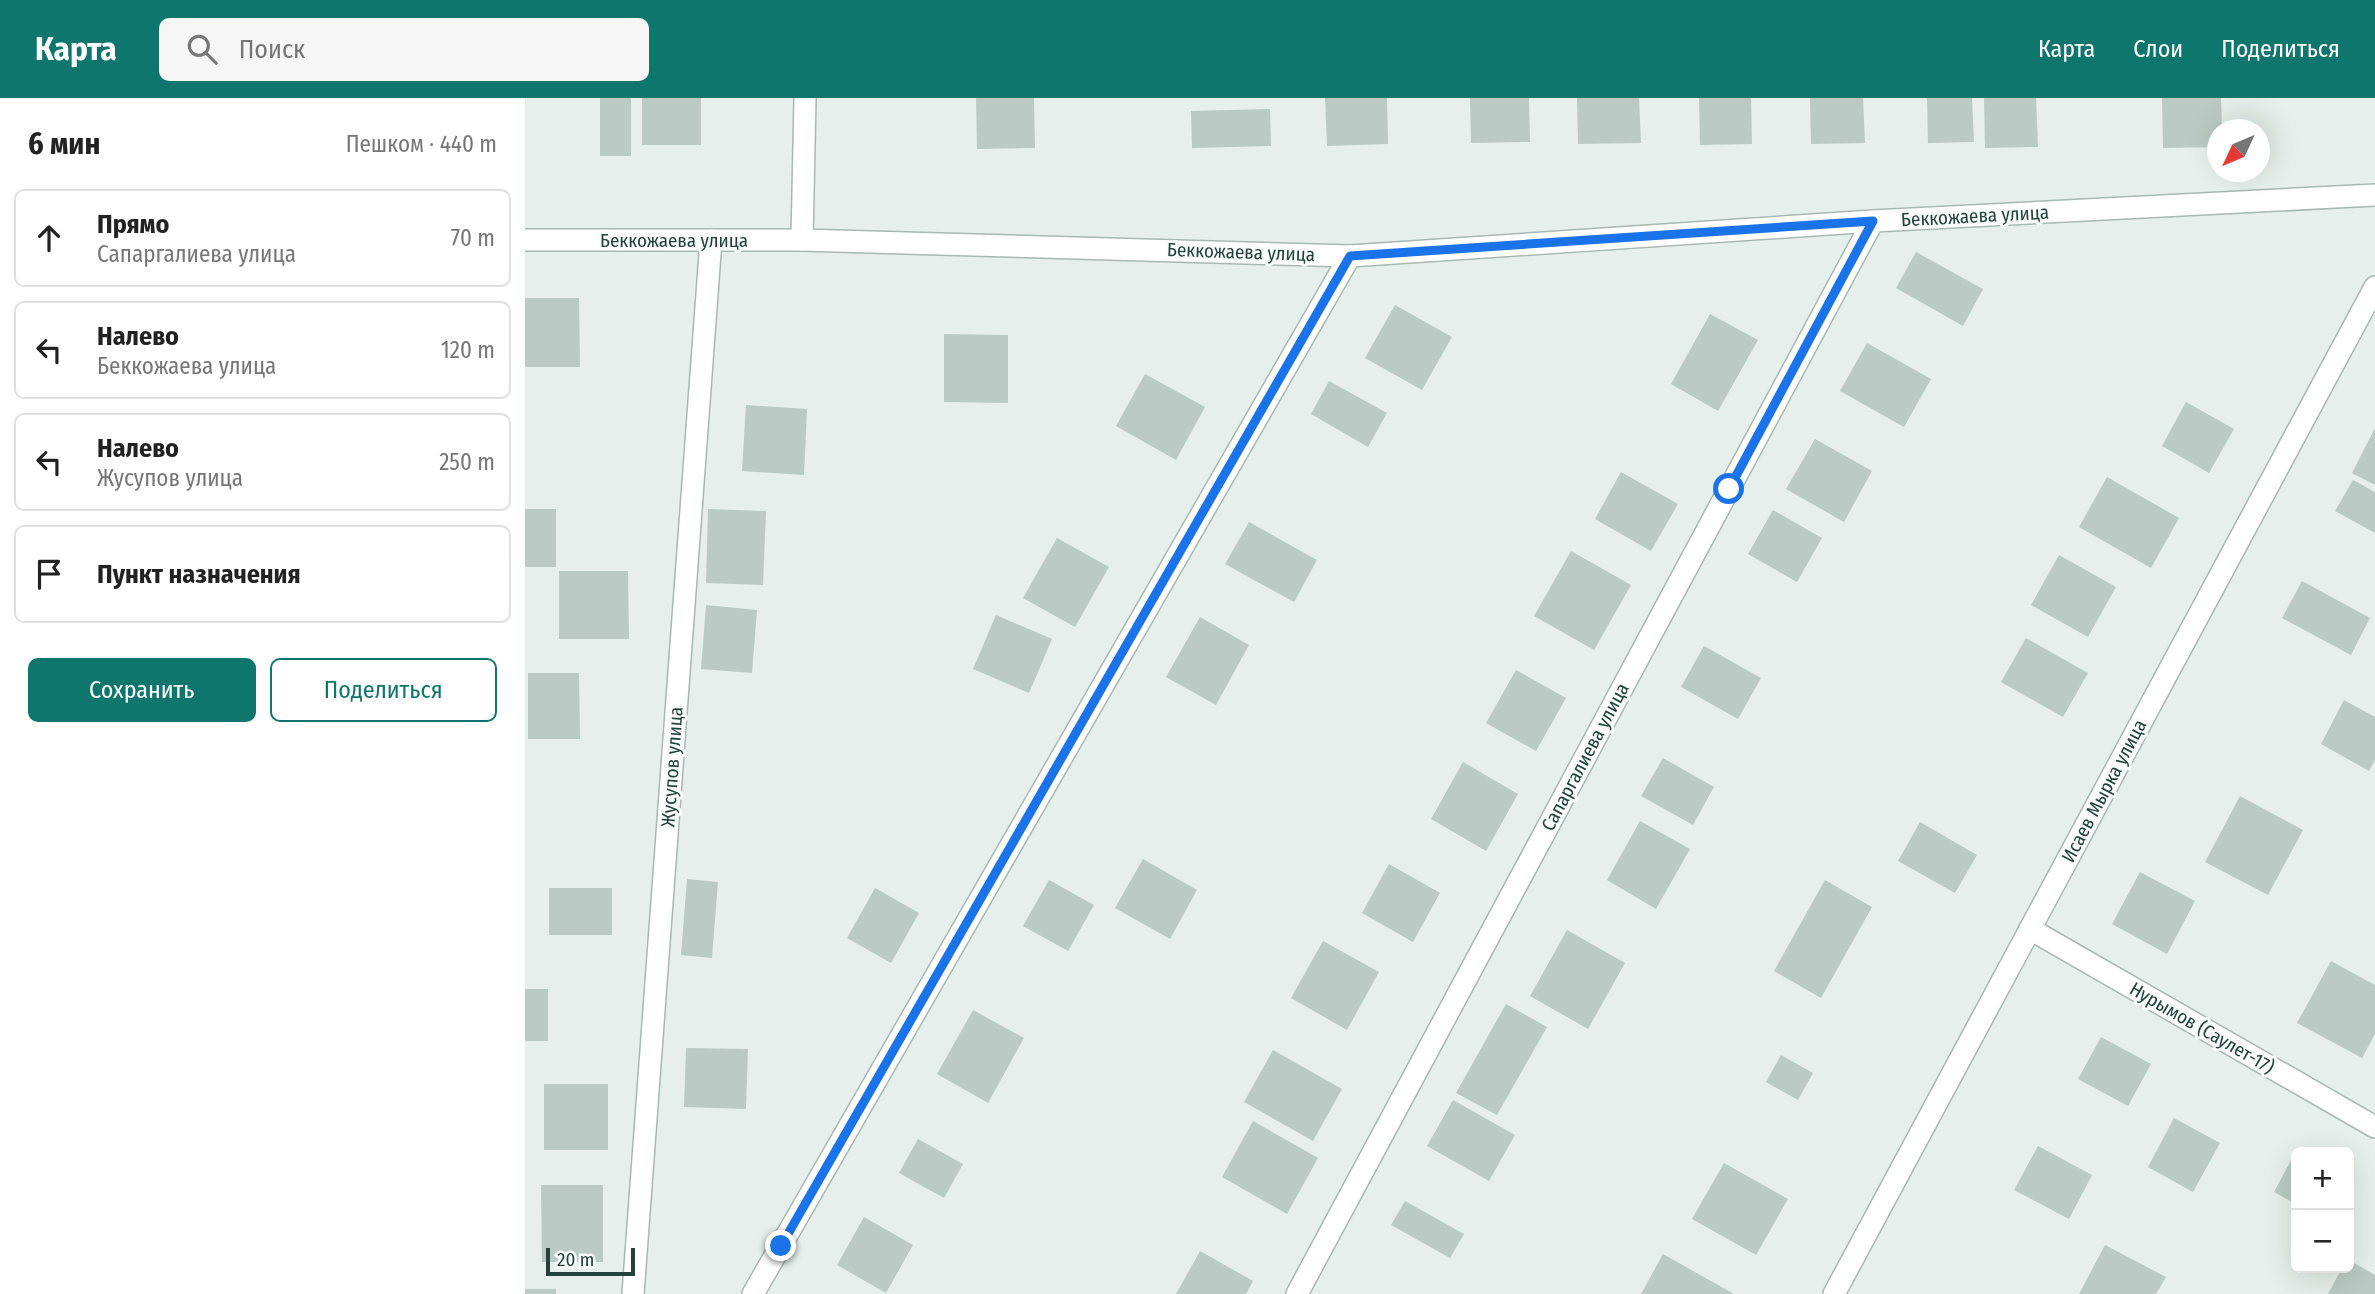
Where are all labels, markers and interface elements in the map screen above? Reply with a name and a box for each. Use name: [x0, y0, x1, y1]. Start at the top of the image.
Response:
search box: [159, 18, 649, 81]
text: Карта: [35, 29, 117, 69]
icon: search: [183, 30, 221, 68]
text: Поиск: [239, 34, 305, 65]
text: Карта: [2038, 35, 2095, 63]
text: Слои: [2133, 35, 2183, 63]
text: Поделиться: [2221, 35, 2340, 63]
north arrow: [2207, 119, 2270, 182]
text: 6 мин: [28, 126, 100, 162]
text: Пешком · 440 m: [346, 130, 497, 158]
street label: Беккожаева улица: [1900, 201, 2050, 231]
text: Прямо: [97, 209, 169, 240]
icon: ahead: [30, 219, 68, 257]
text: 70 m: [451, 224, 495, 252]
street label: Беккожаева улица: [600, 229, 748, 252]
street label: Беккожаева улица: [1167, 238, 1315, 266]
text: Сапаргалиева улица: [97, 240, 296, 268]
text: Налево: [97, 321, 179, 352]
icon: left: [30, 331, 68, 369]
text: 120 m: [441, 336, 495, 364]
text: Беккожаева улица: [97, 352, 276, 380]
text: Налево: [97, 433, 179, 464]
icon: left: [30, 443, 68, 481]
text: 250 m: [439, 448, 495, 476]
text: Жусупов улица: [97, 464, 243, 492]
route start: [1713, 473, 1744, 504]
icon: arrive: [30, 555, 68, 593]
text: Пункт назначения: [97, 559, 301, 590]
button: Сохранить: [28, 658, 256, 722]
button: Поделиться: [270, 658, 497, 722]
street label: Сапаргалиева улица: [1536, 679, 1634, 835]
street label: Жусупов улица: [656, 706, 688, 828]
street label: Исаев Мырка улица: [2057, 716, 2151, 866]
street label: Нурымов (Саулет-17): [2126, 977, 2278, 1079]
map controls: [2291, 1147, 2354, 1273]
button: +: [2291, 1147, 2354, 1210]
button: −: [2291, 1210, 2354, 1273]
route end: [765, 1230, 796, 1261]
scale bar: [546, 1245, 635, 1277]
text: 20 m: [557, 1248, 594, 1271]

